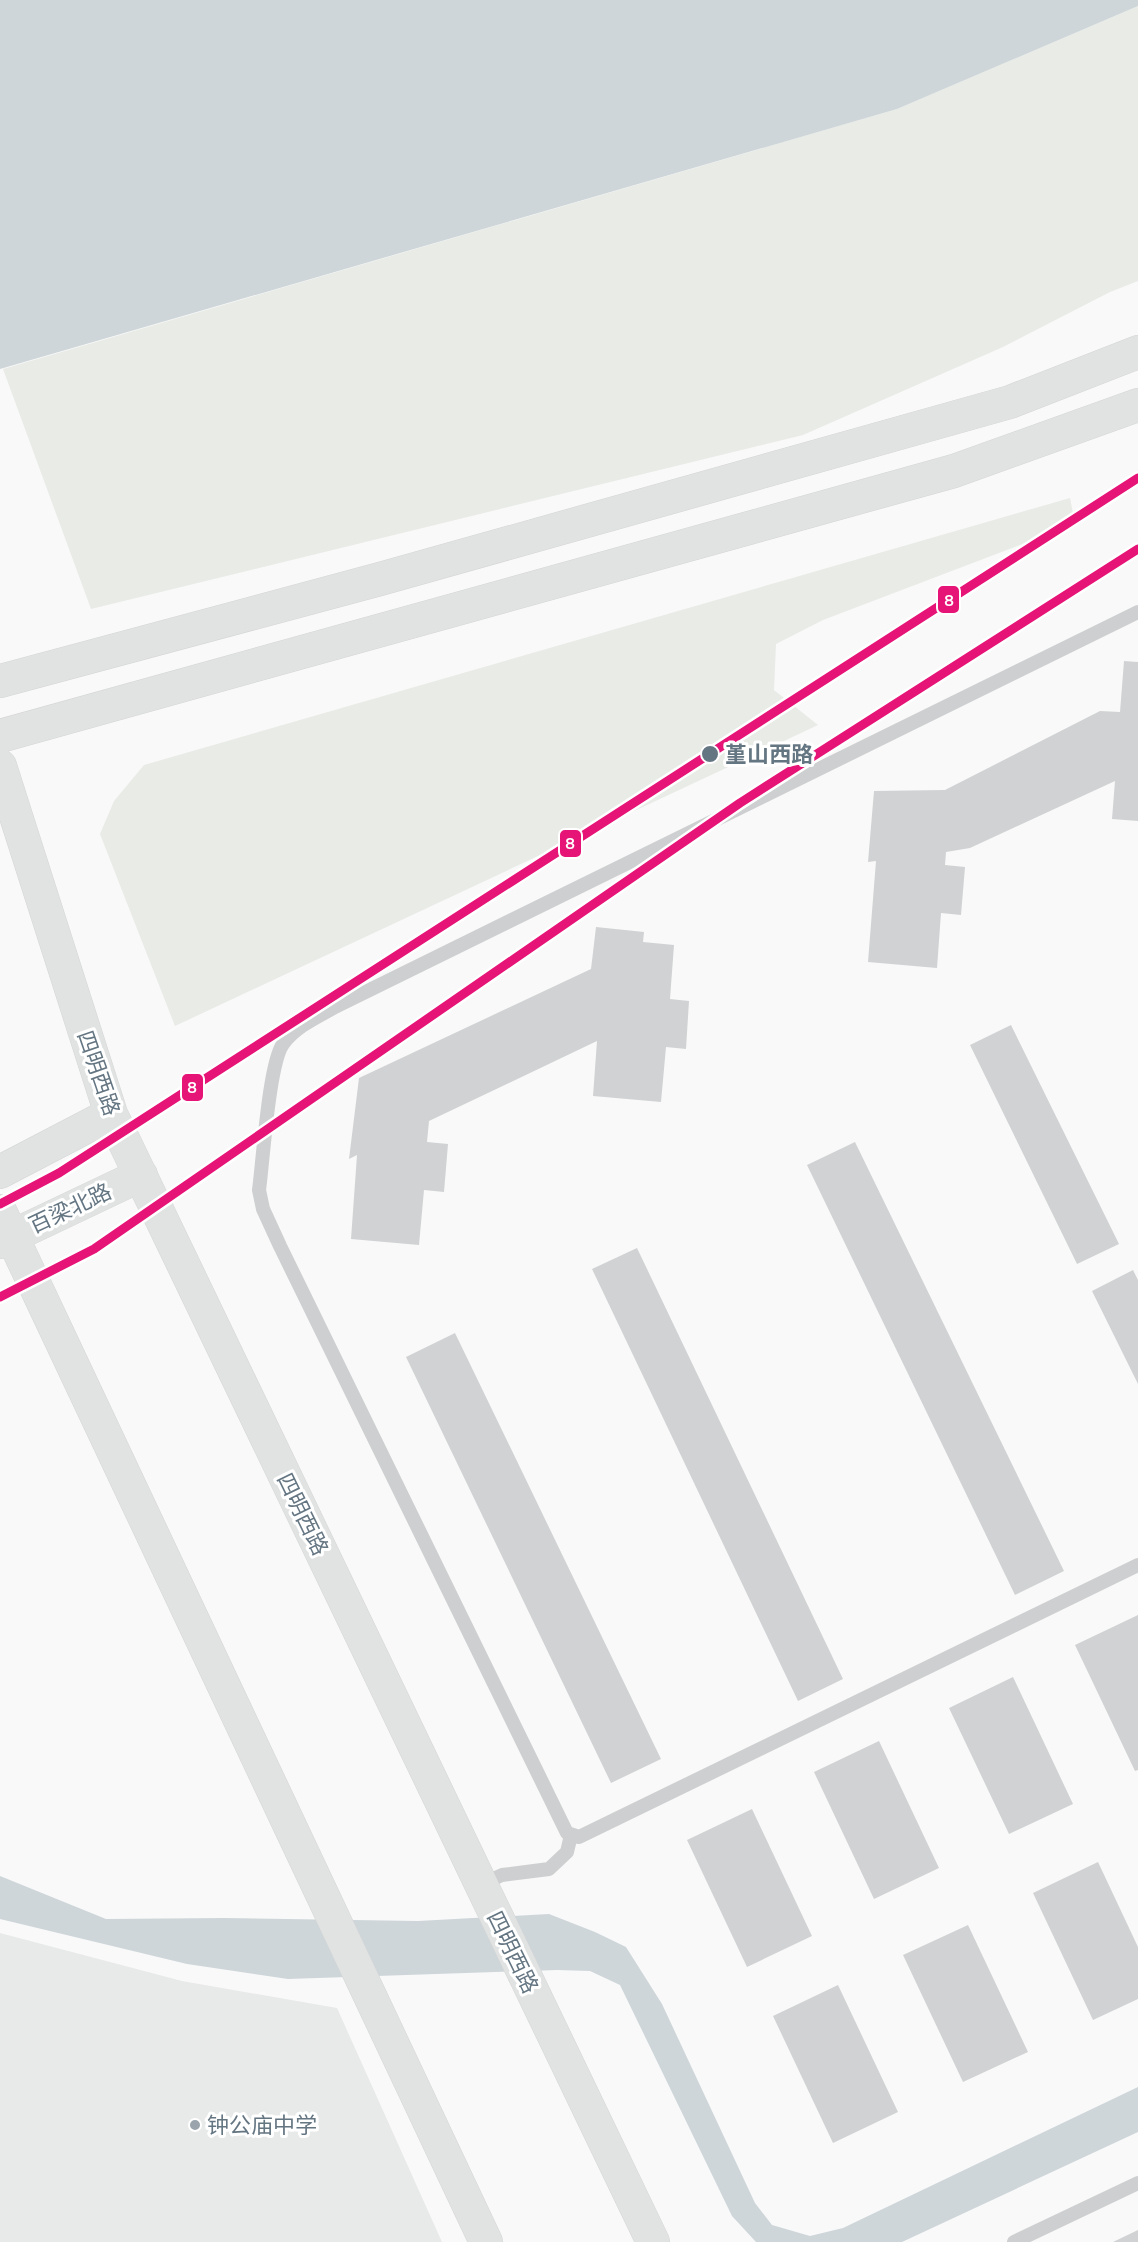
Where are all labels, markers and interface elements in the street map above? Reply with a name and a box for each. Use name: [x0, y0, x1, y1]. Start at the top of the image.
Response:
line badge: 8: [937, 585, 960, 614]
text: 8: [944, 590, 954, 610]
place label: 堇山西路: [725, 740, 813, 768]
marker: 堇山西路: [700, 744, 720, 764]
line badge: 8: [559, 829, 582, 858]
text: 8: [565, 833, 575, 853]
street label: 四明西路: [71, 1027, 127, 1119]
line badge: 8: [181, 1073, 204, 1102]
text: 8: [187, 1077, 197, 1097]
street label: 百梁北路: [24, 1177, 116, 1239]
street label: 四明西路: [271, 1468, 335, 1560]
street label: 四明西路: [481, 1906, 545, 1998]
place label: 钟公庙中学: [207, 2111, 317, 2139]
marker: 钟公庙中学: [188, 2118, 202, 2132]

